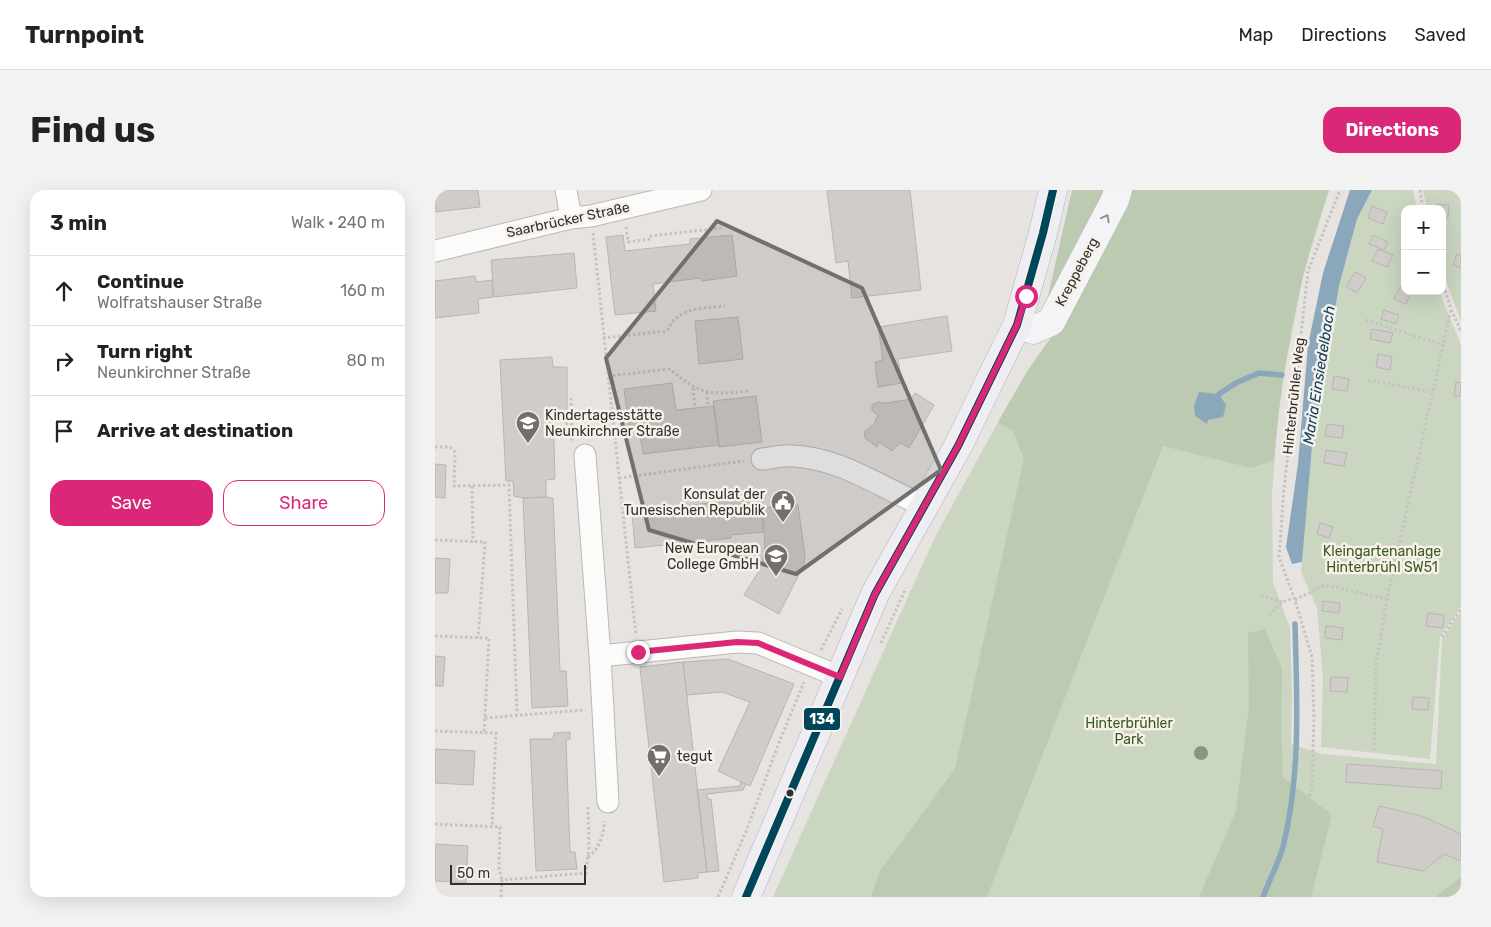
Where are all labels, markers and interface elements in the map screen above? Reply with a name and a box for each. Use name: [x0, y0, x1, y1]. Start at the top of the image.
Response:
text: Turnpoint: [25, 21, 144, 49]
text: Map: [1238, 24, 1273, 46]
text: Directions: [1301, 24, 1387, 46]
text: Saved: [1415, 24, 1466, 46]
button: Directions: [1323, 107, 1461, 153]
text: Find us: [30, 109, 155, 151]
street label: Saarbrücker Straße: [505, 199, 631, 241]
map controls: [1401, 205, 1446, 295]
button: +: [1401, 205, 1446, 250]
text: 3 min: [50, 210, 107, 235]
text: Walk · 240 m: [291, 213, 385, 232]
one-way arrow: [1100, 214, 1110, 223]
street label: Kreppeberg: [1052, 235, 1102, 309]
button: −: [1401, 250, 1446, 295]
text: Continue: [97, 270, 184, 293]
icon: ahead: [50, 277, 78, 305]
text: 160 m: [340, 281, 385, 300]
route start: [1015, 285, 1038, 308]
text: Wolfratshauser Straße: [97, 293, 262, 312]
water label: Maria Einsiedelbach: [1299, 304, 1339, 446]
street label: Hinterbrühler Weg: [1279, 337, 1309, 455]
text: Turn right: [97, 340, 192, 363]
icon: right: [50, 347, 78, 375]
text: 80 m: [347, 351, 385, 370]
text: Neunkirchner Straße: [97, 363, 251, 382]
place label: Kindertagesstätte Neunkirchner Straße: [545, 407, 680, 440]
school or university icon: Kindertagesstätte Neunkirchner Straße: [515, 410, 541, 444]
icon: arrive: [50, 417, 78, 445]
text: Arrive at destination: [97, 419, 293, 442]
button: Save: [50, 480, 213, 526]
button: Share: [223, 480, 385, 526]
place label: Konsulat der Tunesischen Republik: [624, 486, 766, 519]
public building icon: Konsulat der Tunesischen Republik: [770, 489, 796, 523]
place label: New European College GmbH: [665, 540, 759, 573]
school or university icon: New European College GmbH: [763, 543, 789, 577]
park label: Kleingartenanlage Hinterbrühl SW51: [1323, 543, 1441, 576]
route end: [627, 641, 650, 664]
line badge: 134: [803, 707, 841, 731]
text: 134: [809, 711, 835, 728]
park label: Hinterbrühler Park: [1085, 715, 1173, 748]
supermarket icon: tegut: [646, 743, 672, 777]
place label: tegut: [677, 748, 713, 765]
unlabelled marker: [785, 788, 795, 798]
scale bar: [450, 862, 586, 885]
text: 50 m: [457, 865, 490, 882]

